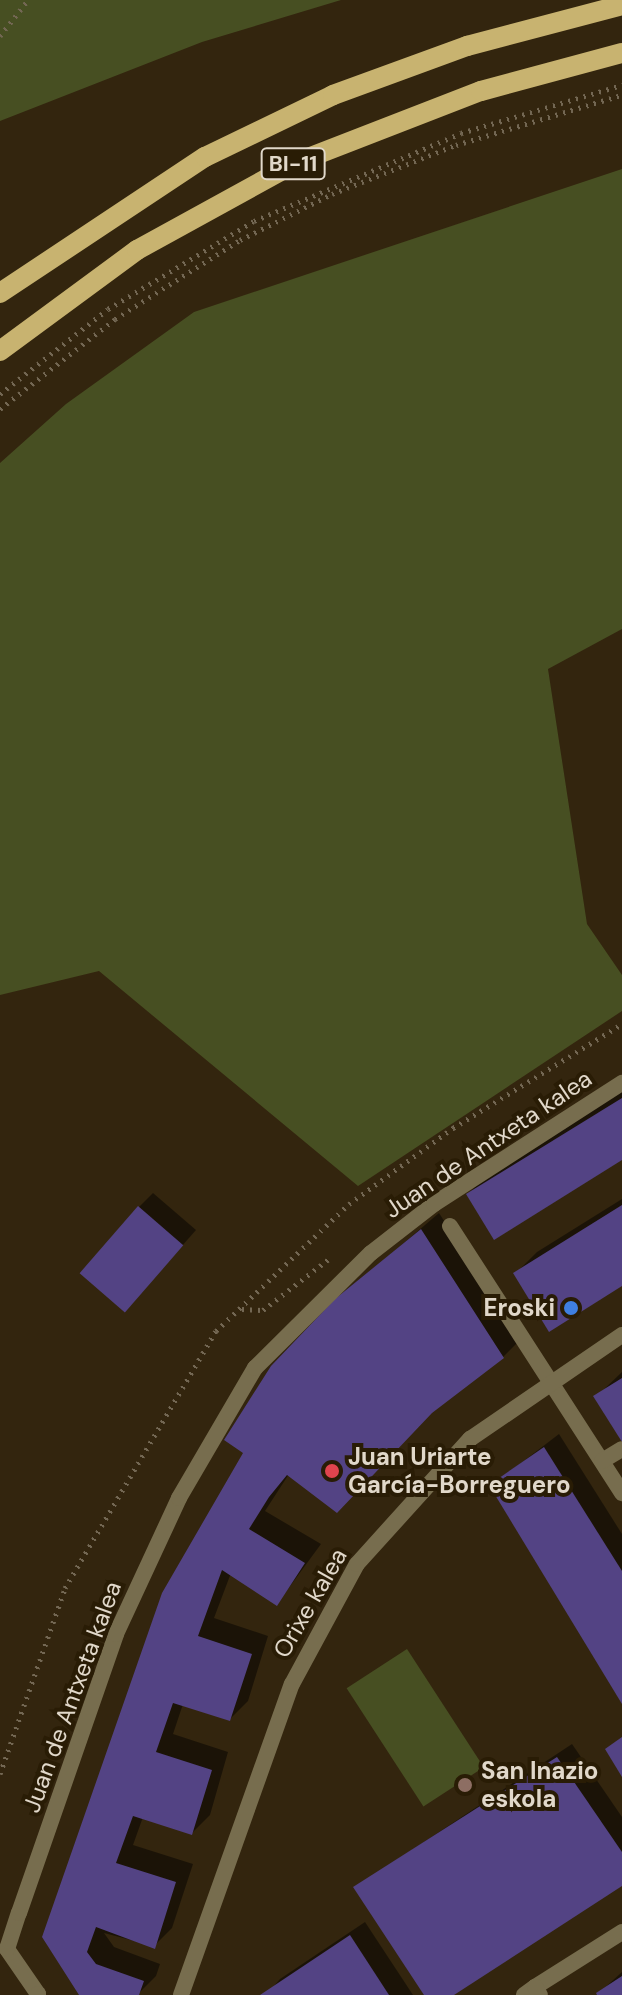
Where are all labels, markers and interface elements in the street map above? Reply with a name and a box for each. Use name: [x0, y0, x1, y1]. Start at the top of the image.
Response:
road number: BI-11: [259, 146, 327, 182]
street label: Juan de Antxeta kalea: [379, 1064, 597, 1224]
place label: Eroski: [484, 1294, 555, 1322]
marker: Eroski: [562, 1299, 580, 1317]
place label: Juan Uriarte García-Borreguero: [348, 1443, 571, 1499]
marker: Juan Uriarte García-Borreguero: [323, 1462, 341, 1480]
street label: Orixe kalea: [267, 1543, 353, 1663]
street label: Juan de Antxeta kalea: [17, 1578, 127, 1816]
place label: San Inazio eskola: [481, 1757, 598, 1813]
marker: San Inazio eskola: [456, 1776, 474, 1794]

